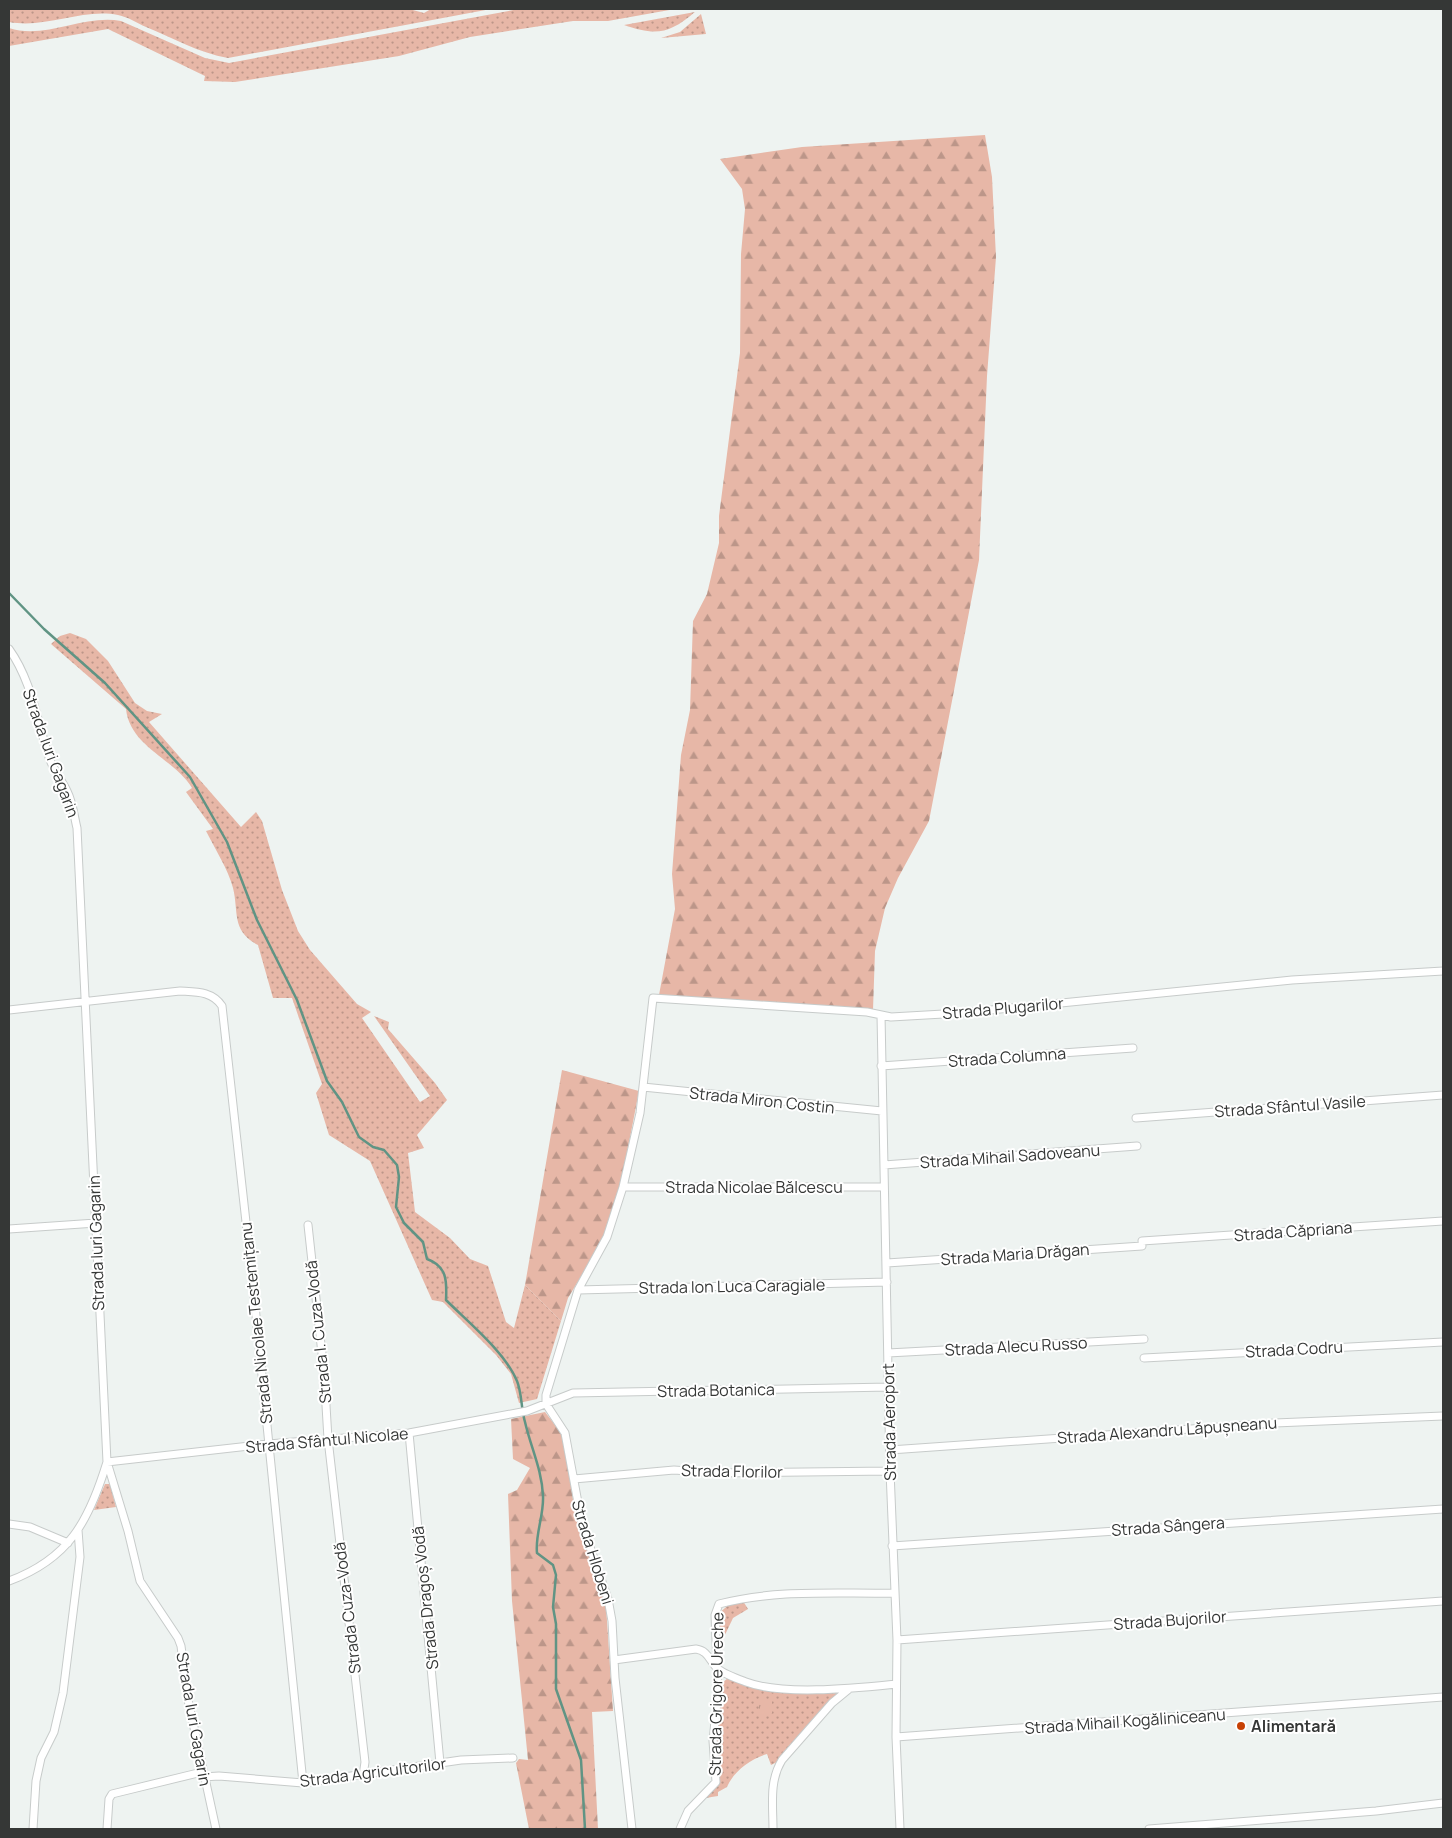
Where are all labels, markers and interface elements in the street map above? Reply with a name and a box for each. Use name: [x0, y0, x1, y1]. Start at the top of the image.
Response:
street label: Strada Iuri Gagarin: [17, 686, 85, 820]
street label: Strada Plugarilor: [941, 992, 1065, 1024]
street label: Strada Columna: [947, 1042, 1067, 1072]
street label: Strada Miron Costin: [688, 1081, 836, 1119]
street label: Strada Sfântul Vasile: [1214, 1090, 1366, 1122]
street label: Strada Mihail Sadoveanu: [919, 1139, 1101, 1173]
street label: Strada Iuri Gagarin: [83, 1175, 109, 1311]
street label: Strada Nicolae Bălcescu: [665, 1176, 843, 1198]
street label: Strada Căpriana: [1233, 1216, 1353, 1246]
street label: Strada Nicolae Testemițanu: [234, 1221, 278, 1425]
street label: Strada Maria Drăgan: [940, 1238, 1090, 1270]
street label: Strada I. Cuza-Vodă: [300, 1259, 336, 1405]
street label: Strada Ion Luca Caragiale: [639, 1273, 825, 1299]
street label: Strada Alecu Russo: [944, 1331, 1088, 1361]
street label: Strada Codru: [1245, 1335, 1343, 1363]
street label: Strada Aeroport: [877, 1363, 901, 1481]
street label: Strada Botanica: [657, 1378, 775, 1402]
street label: Strada Alexandru Lăpușneanu: [1056, 1411, 1278, 1449]
street label: Strada Sfântul Nicolae: [245, 1422, 409, 1458]
street label: Strada Florilor: [681, 1459, 783, 1483]
street label: Strada Hlobeni: [567, 1497, 619, 1607]
street label: Strada Sângera: [1111, 1511, 1225, 1541]
street label: Strada Dragoș Vodă: [407, 1525, 443, 1671]
street label: Strada Cuza-Vodă: [328, 1541, 366, 1675]
street label: Strada Bujorilor: [1113, 1605, 1228, 1635]
street label: Strada Grigore Ureche: [704, 1612, 728, 1776]
street label: Strada Iuri Gagarin: [171, 1650, 217, 1788]
street label: Strada Mihail Kogăliniceanu: [1024, 1703, 1226, 1739]
place label: Alimentară: [1251, 1715, 1336, 1737]
marker: Alimentară: [1235, 1720, 1247, 1732]
street label: Strada Agricultorilor: [299, 1752, 448, 1792]

